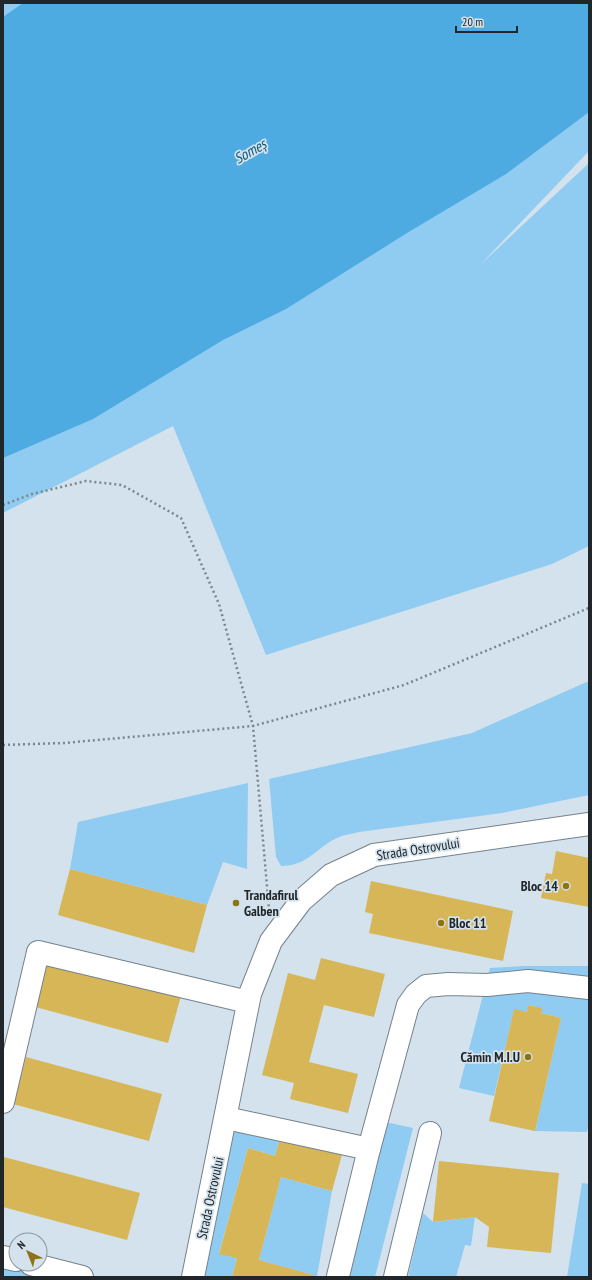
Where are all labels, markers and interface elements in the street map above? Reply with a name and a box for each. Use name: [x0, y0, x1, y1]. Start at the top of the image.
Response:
scale bar: [456, 8, 517, 34]
text: 20 m: [462, 14, 483, 29]
water label: Someș: [231, 133, 271, 168]
street label: Strada Ostrovului: [375, 834, 461, 864]
place label: Bloc 14: [521, 877, 558, 895]
marker: Bloc 14: [561, 881, 571, 891]
place label: Trandafirul Galben: [244, 886, 298, 920]
marker: Trandafirul Galben: [231, 898, 241, 908]
place label: Bloc 11: [449, 914, 486, 932]
marker: Bloc 11: [436, 918, 446, 928]
place label: Cămin M.I.U: [460, 1048, 520, 1066]
marker: Cămin M.I.U: [523, 1052, 533, 1062]
street label: Strada Ostrovului: [192, 1155, 228, 1241]
north arrow: [8, 1232, 48, 1272]
text: N: [14, 1238, 28, 1252]

